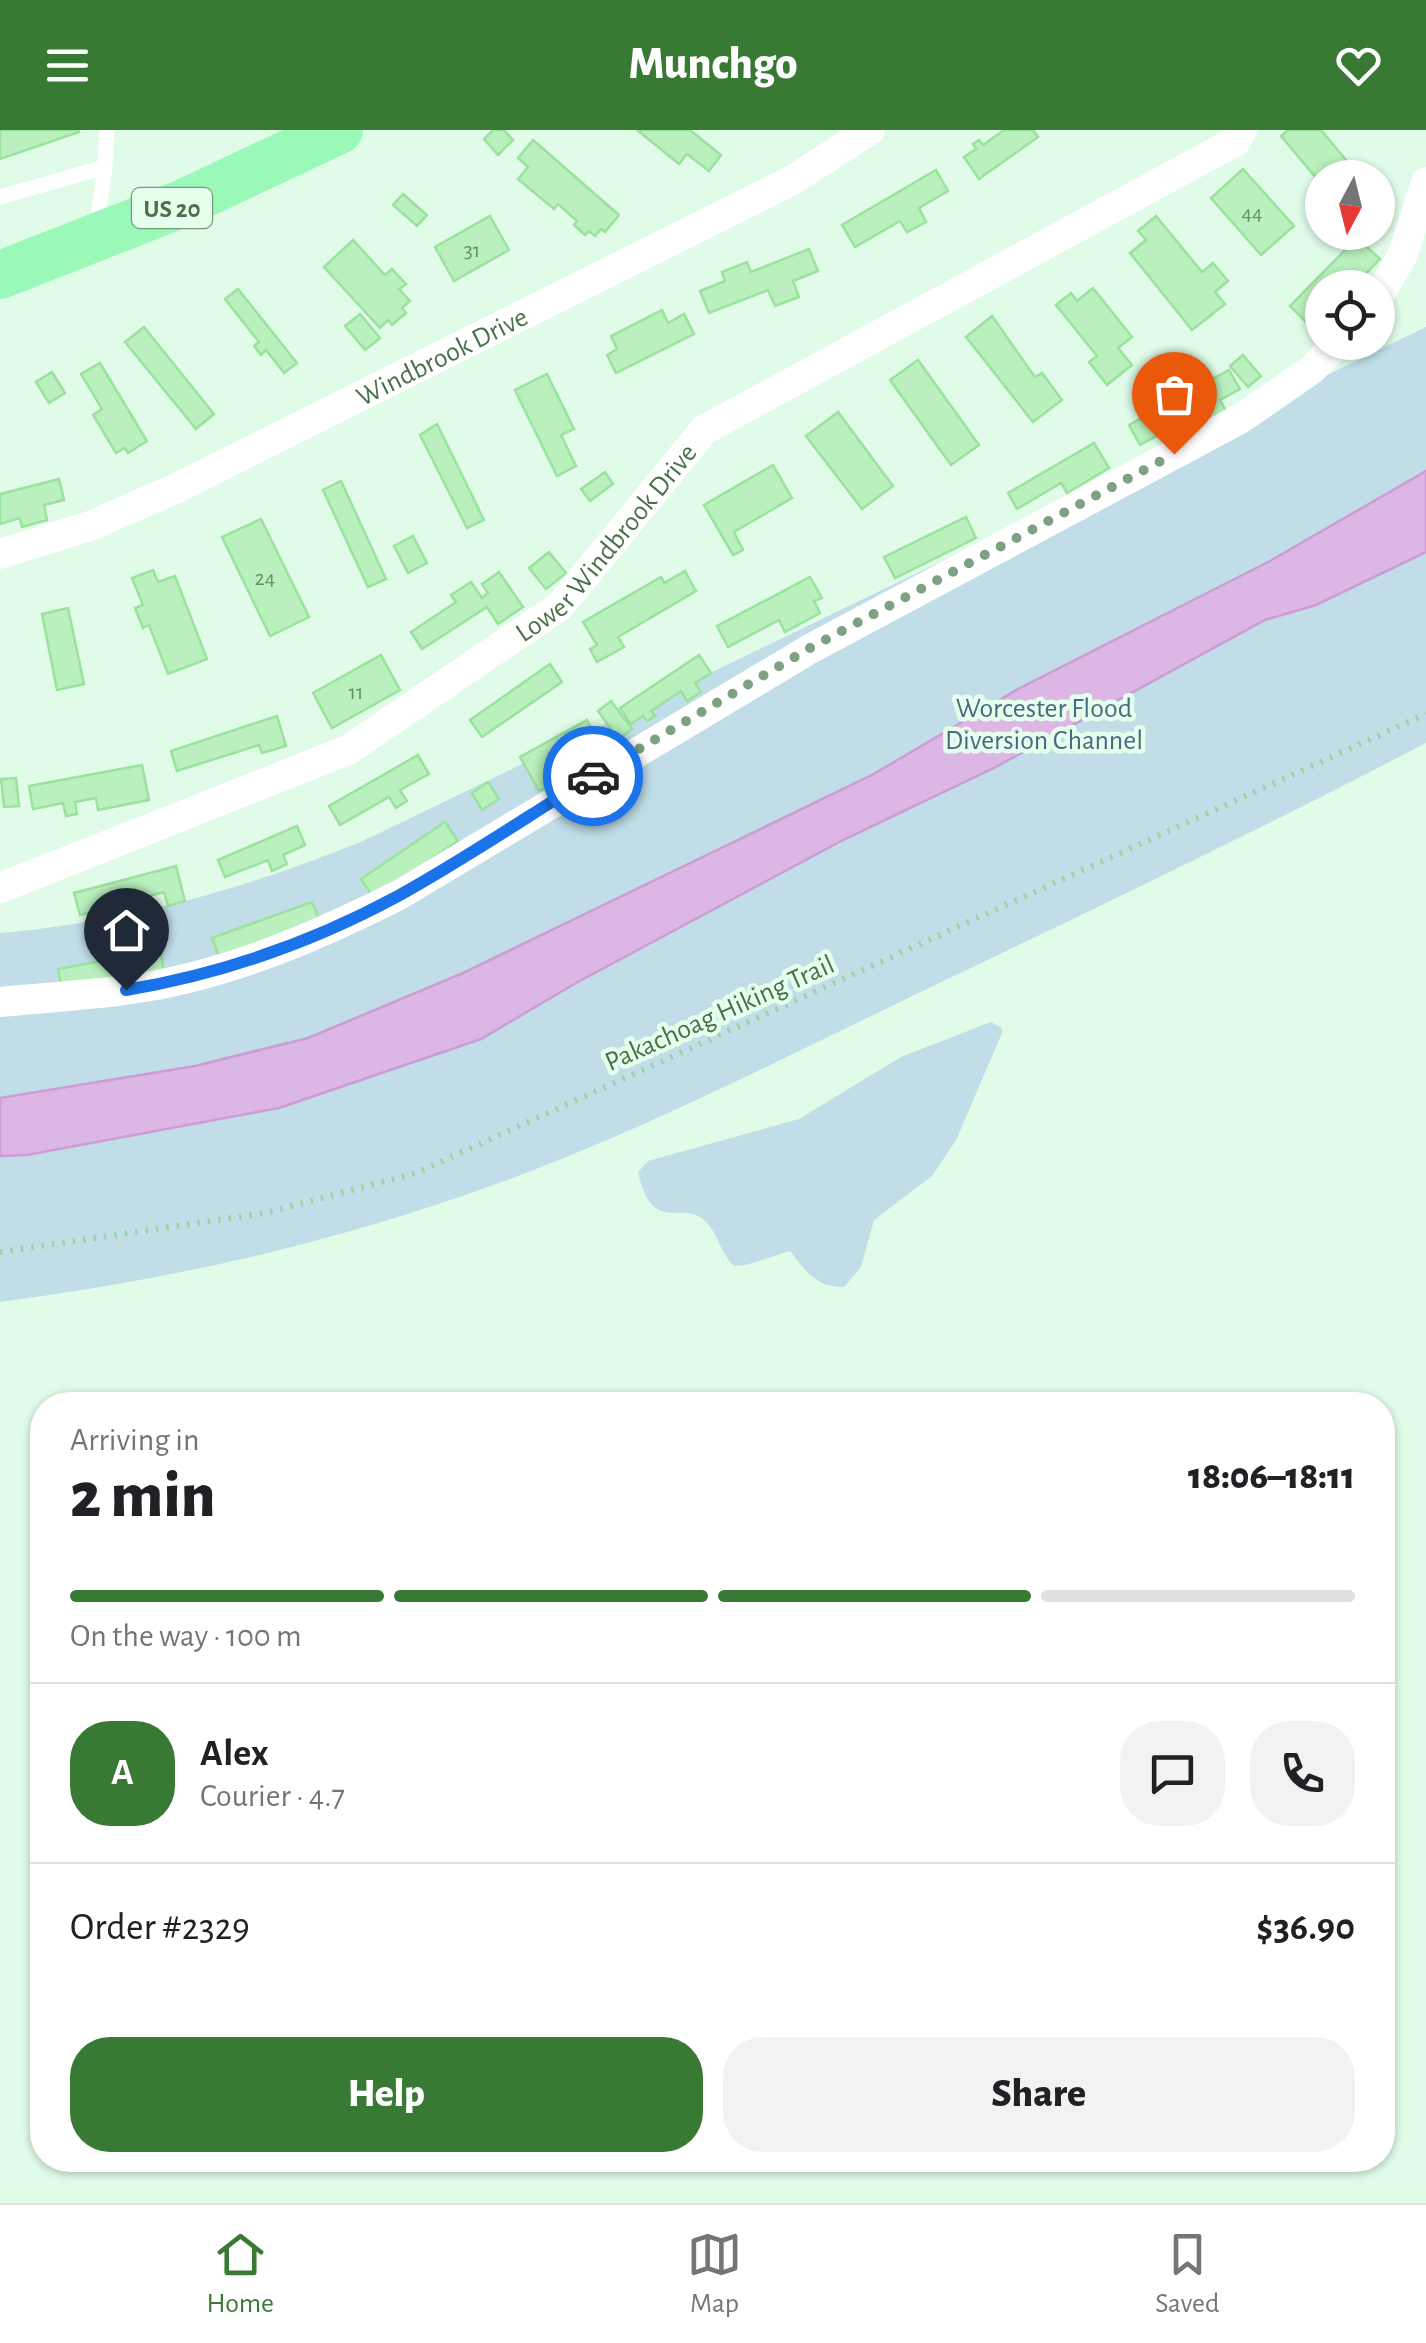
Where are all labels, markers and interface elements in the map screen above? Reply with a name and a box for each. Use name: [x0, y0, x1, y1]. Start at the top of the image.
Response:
icon: menu: [40, 38, 95, 93]
icon: heart: [1331, 38, 1386, 93]
text: Munchgo: [628, 42, 798, 87]
north arrow: [1305, 160, 1395, 250]
map controls: [1305, 160, 1395, 360]
road number: US 20: [132, 188, 212, 228]
house number: 44: [1241, 202, 1263, 224]
house number: 31: [464, 239, 480, 261]
button: locate: [1305, 270, 1395, 360]
street label: Windbrook Drive: [353, 303, 532, 412]
pin: [1132, 352, 1217, 455]
icon: bag: [1147, 367, 1202, 422]
street label: Lower Windbrook Drive: [511, 439, 703, 648]
house number: 24: [255, 567, 275, 589]
house number: 11: [348, 681, 364, 703]
park label: Worcester Flood Diversion Channel: [945, 695, 1143, 755]
courier: [543, 726, 643, 826]
icon: car: [566, 749, 621, 804]
pin: [84, 888, 169, 991]
icon: home: [99, 903, 154, 958]
street label: Pakachoag Hiking Trail: [601, 951, 839, 1077]
text: Arriving in: [70, 1424, 199, 1456]
text: 18:06–18:11: [1188, 1458, 1355, 1496]
text: 2 min: [70, 1464, 216, 1529]
text: On the way · 100 m: [70, 1620, 302, 1652]
button: chat: [1120, 1721, 1225, 1826]
button: phone: [1250, 1721, 1355, 1826]
text: Alex: [200, 1735, 269, 1773]
text: A: [111, 1754, 134, 1792]
text: Courier · 4.7: [200, 1780, 345, 1812]
text: Order #2329: [70, 1909, 250, 1947]
text: $36.90: [1256, 1909, 1355, 1947]
button: Help: [70, 2037, 703, 2152]
button: Share: [723, 2037, 1355, 2152]
tab: Home: [207, 2227, 274, 2321]
tab: Map: [687, 2227, 742, 2321]
tab: Saved: [1155, 2227, 1219, 2321]

